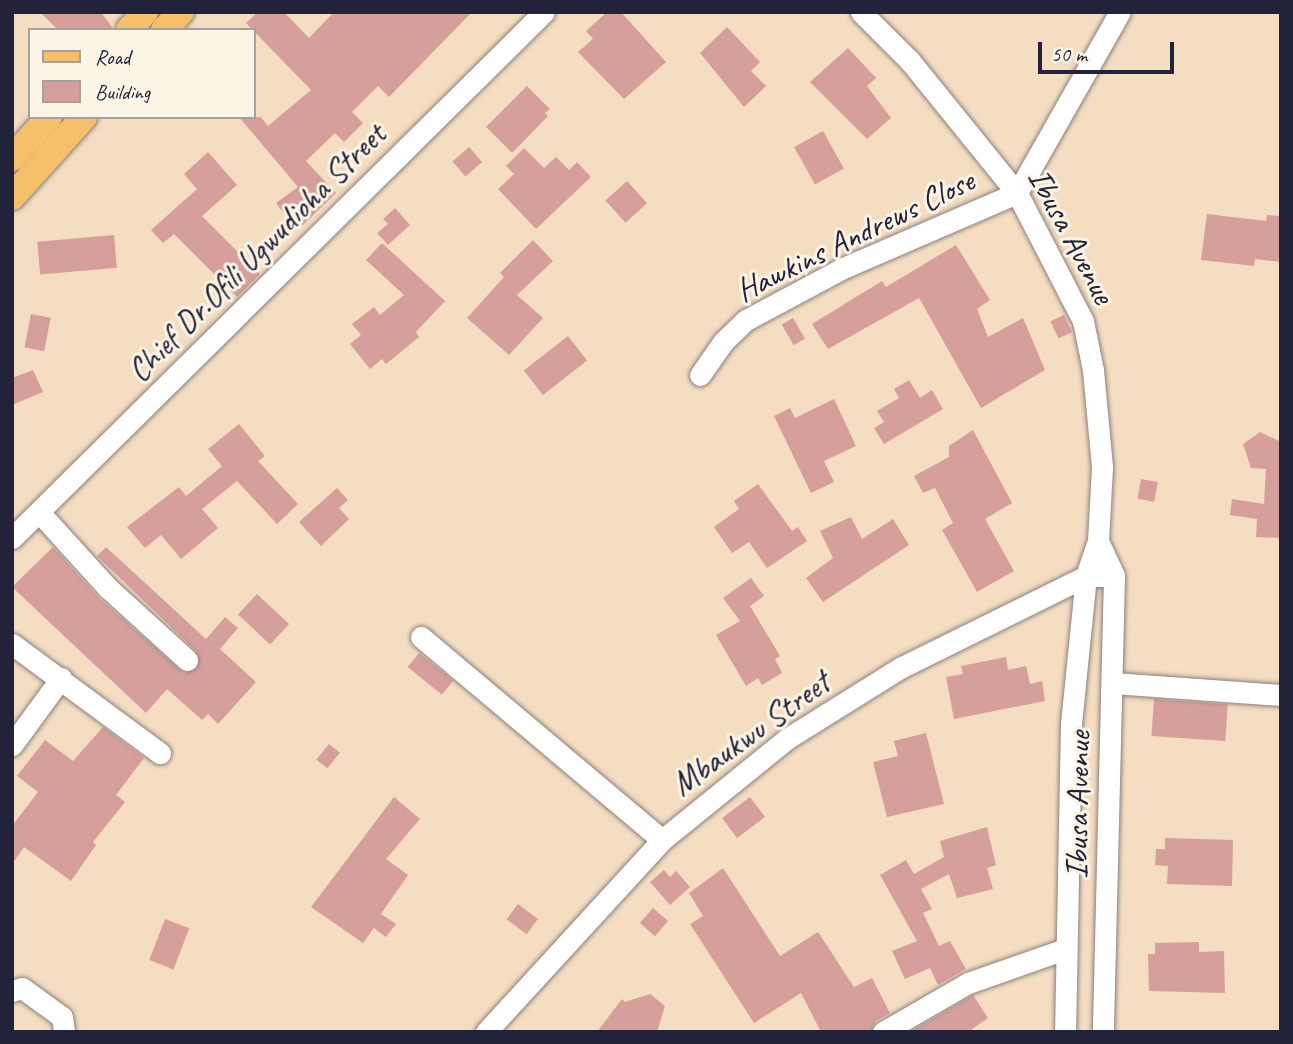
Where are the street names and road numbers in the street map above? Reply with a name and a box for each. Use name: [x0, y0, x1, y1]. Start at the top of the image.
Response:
street label: Chief Dr.Ofili Ugwudioha Street: [119, 115, 395, 391]
street label: Hawkins Andrews Close: [730, 161, 980, 311]
street label: Ibusa Avenue: [1019, 161, 1123, 311]
street label: Mbaukwu Street: [664, 663, 838, 805]
street label: Ibusa Avenue: [1057, 731, 1099, 879]

